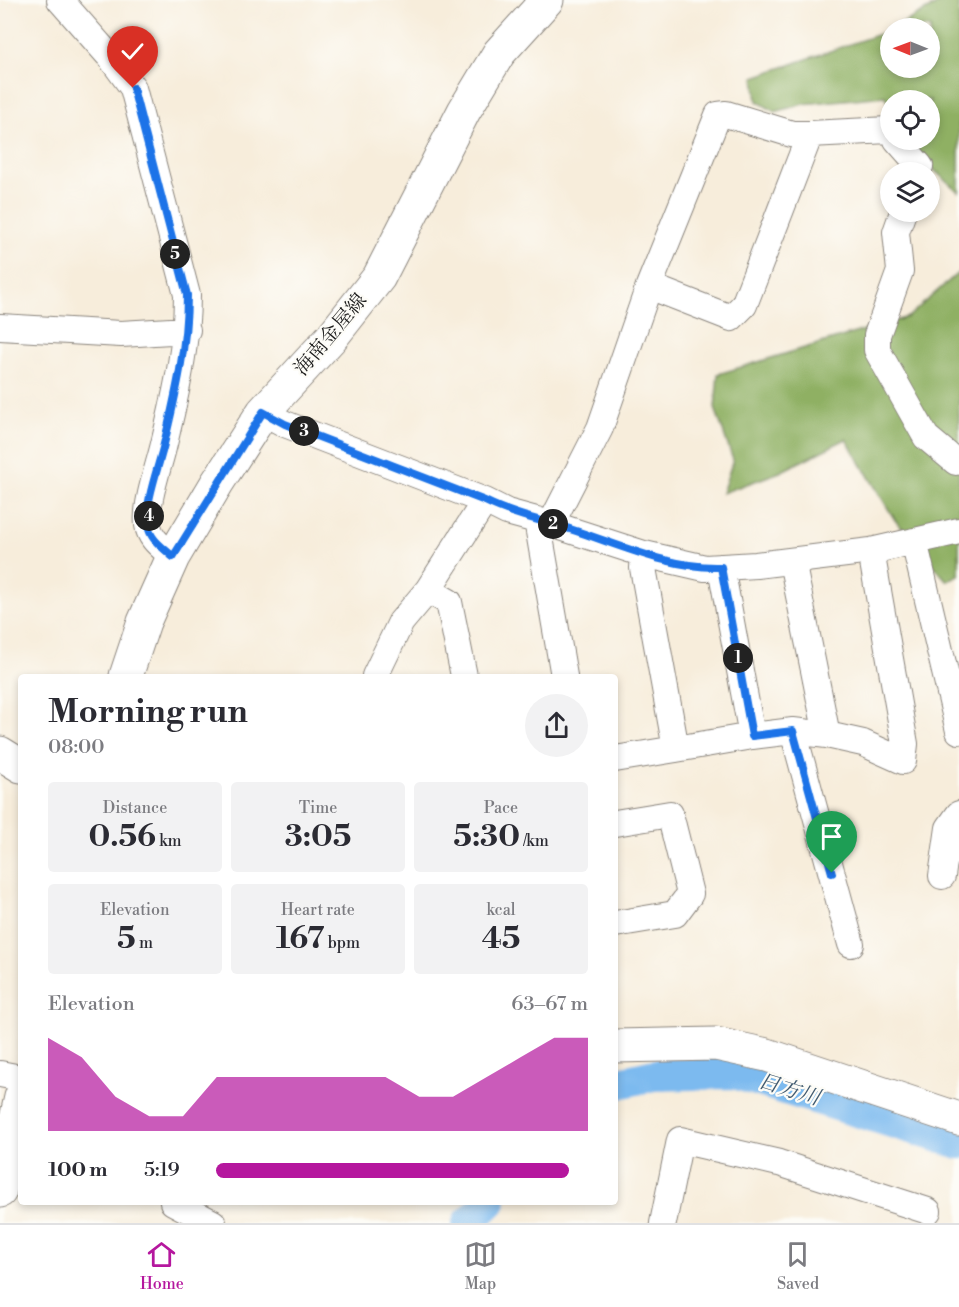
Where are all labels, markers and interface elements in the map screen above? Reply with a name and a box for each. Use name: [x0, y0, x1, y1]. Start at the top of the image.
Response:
north arrow: [880, 18, 940, 78]
map controls: [880, 18, 940, 222]
pin: [107, 26, 158, 88]
icon: check: [116, 35, 149, 68]
button: locate: [880, 90, 940, 150]
button: layers: [880, 162, 940, 222]
pin: 5: [160, 239, 190, 269]
text: 5: [170, 244, 180, 264]
street label: 海南金屋線: [289, 289, 373, 381]
pin: 3: [289, 416, 319, 446]
text: 3: [299, 421, 309, 441]
pin: 4: [134, 501, 164, 531]
text: 4: [144, 506, 154, 526]
pin: 2: [538, 509, 568, 539]
text: 2: [548, 514, 558, 534]
pin: 1: [723, 643, 753, 673]
text: 1: [734, 648, 742, 668]
text: Morning run: [48, 692, 248, 733]
button: share: [525, 694, 588, 757]
text: 08:00: [48, 735, 105, 760]
text: Distance: [103, 798, 167, 818]
text: Time: [299, 798, 337, 818]
text: Pace: [484, 798, 518, 818]
pin: [806, 811, 857, 873]
text: 0.56: [88, 818, 156, 856]
text: 3:05: [285, 818, 351, 856]
text: 5:30: [453, 818, 520, 856]
icon: arrive: [815, 820, 848, 853]
text: km: [156, 831, 182, 851]
text: /km: [520, 831, 549, 851]
text: Elevation: [100, 900, 170, 920]
text: Heart rate: [281, 900, 355, 920]
text: kcal: [486, 900, 516, 920]
text: 5: [117, 920, 136, 958]
text: 167: [276, 920, 324, 958]
text: 45: [482, 920, 520, 958]
text: m: [136, 933, 153, 953]
text: bpm: [324, 933, 360, 953]
text: Elevation: [48, 992, 135, 1017]
text: 63–67 m: [511, 992, 588, 1017]
water label: 日方川: [755, 1068, 825, 1112]
text: 100 m: [48, 1158, 107, 1183]
text: 5:19: [144, 1158, 180, 1183]
tab: Home: [140, 1238, 184, 1294]
tab: Map: [464, 1238, 497, 1294]
tab: Saved: [777, 1238, 819, 1294]

